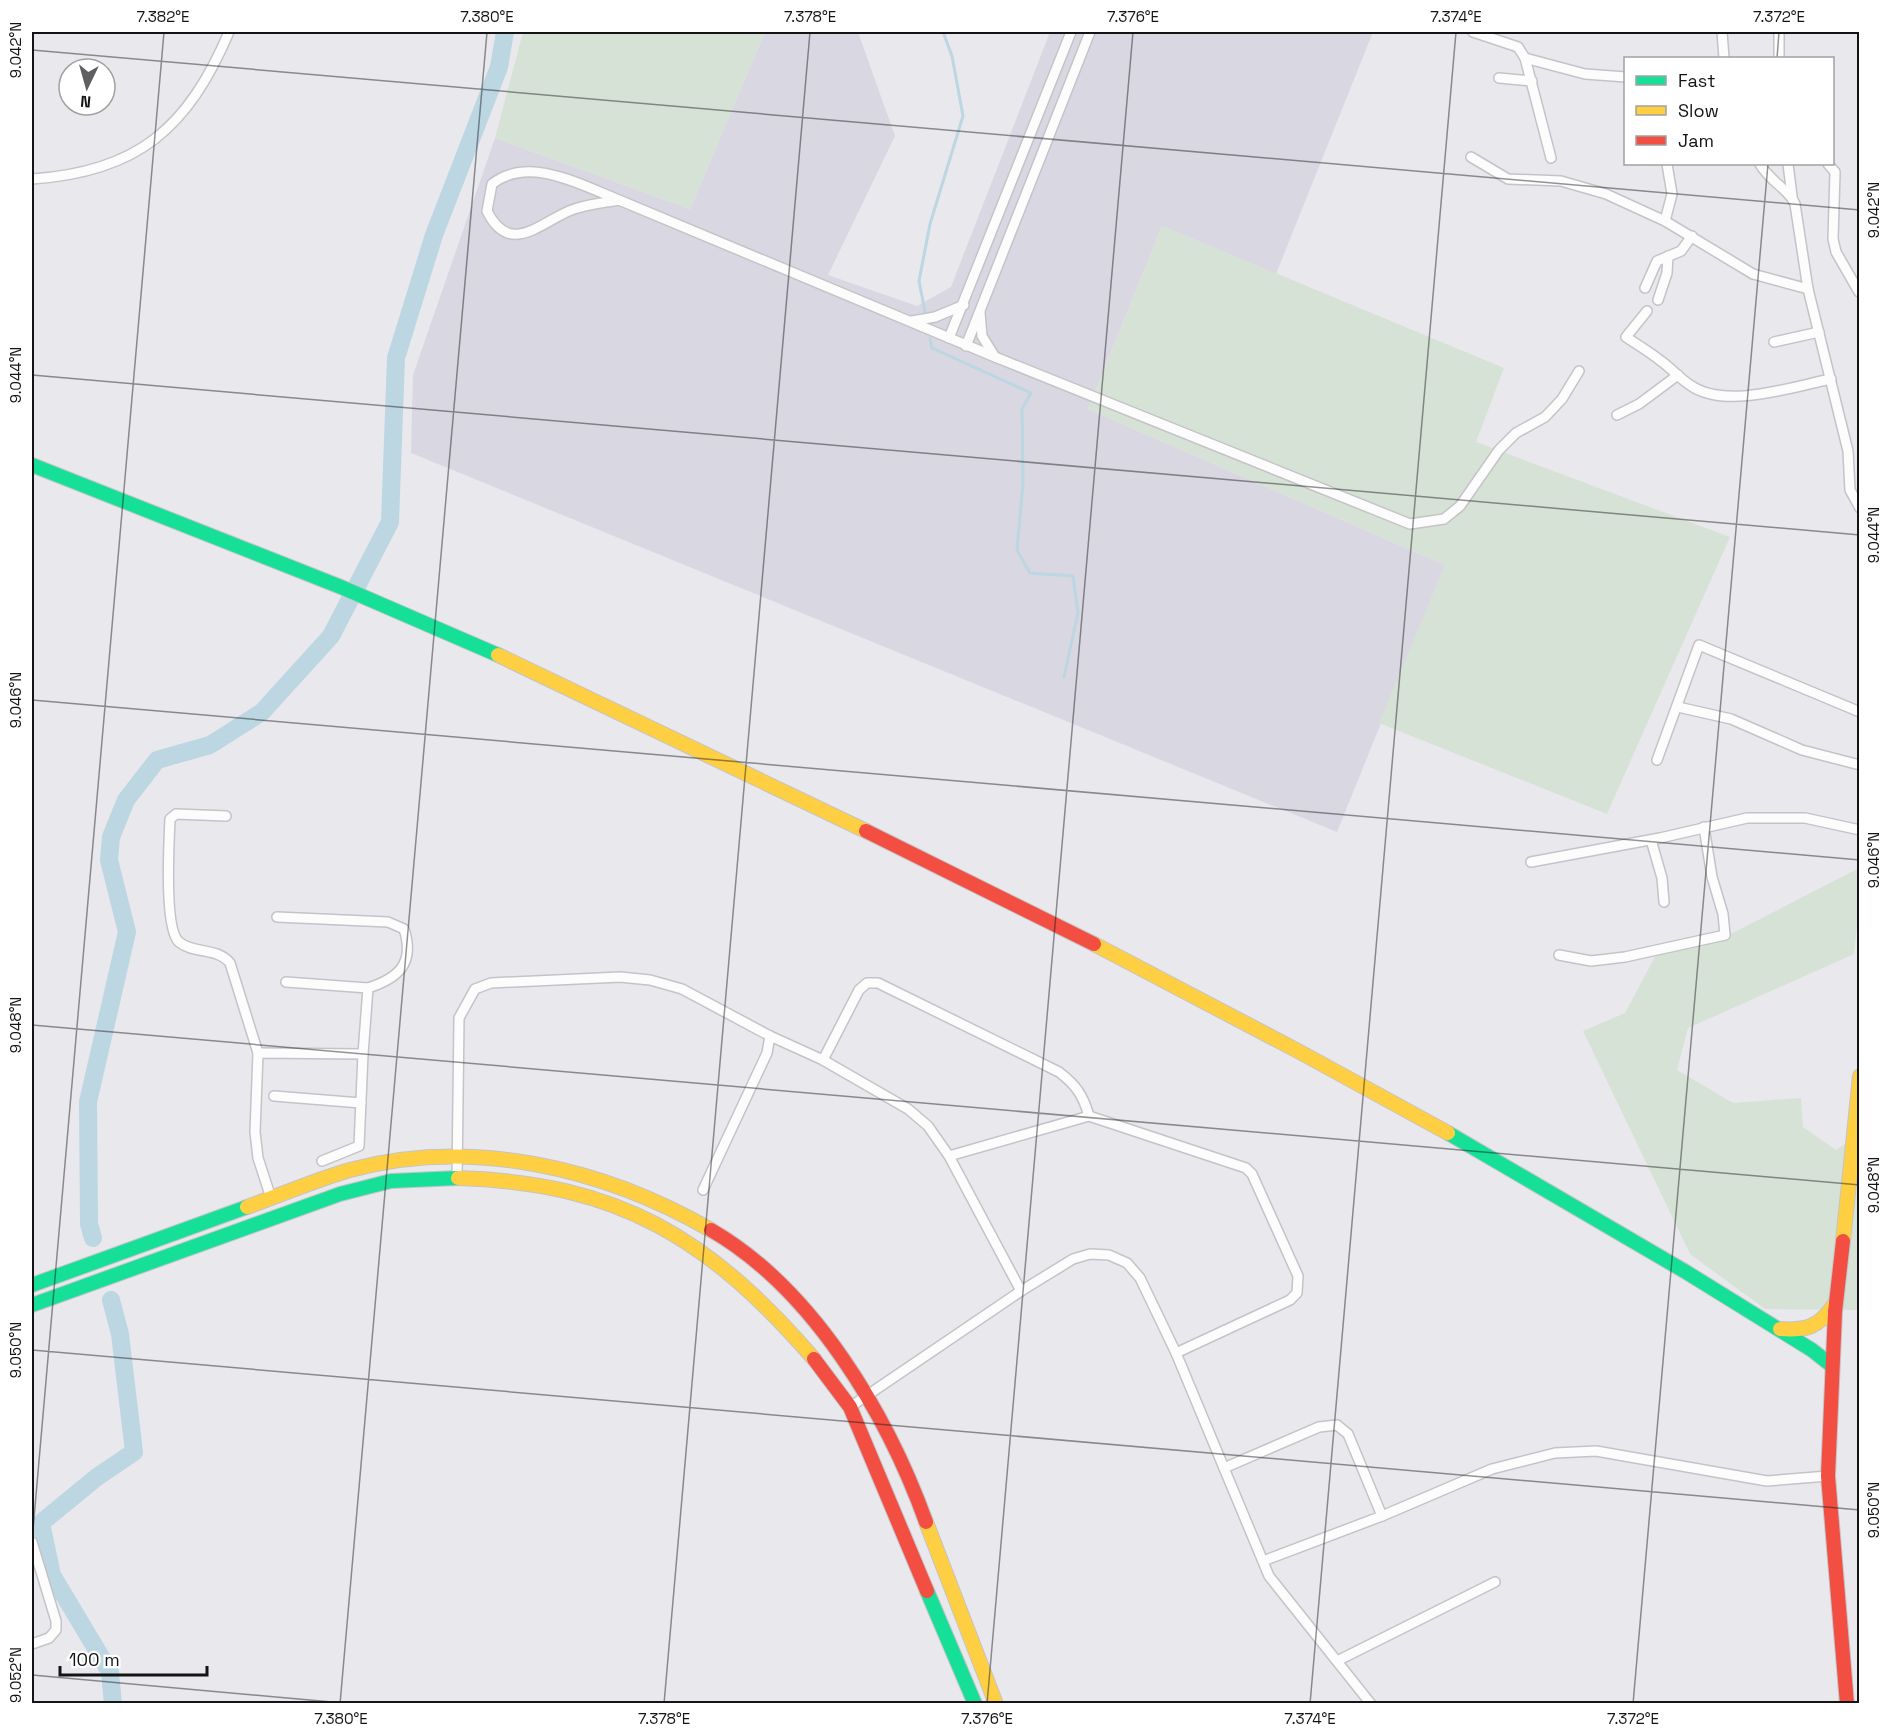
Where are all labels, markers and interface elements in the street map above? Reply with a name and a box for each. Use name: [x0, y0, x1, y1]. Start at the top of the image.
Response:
text: 7.382°E: [137, 7, 189, 26]
text: 7.380°E: [460, 7, 514, 26]
text: 7.378°E: [784, 7, 836, 26]
text: 7.376°E: [1107, 7, 1159, 26]
text: 7.374°E: [1430, 7, 1482, 26]
text: 7.372°E: [1753, 7, 1805, 26]
text: 9.042°N: [6, 22, 25, 78]
north arrow: [57, 57, 117, 117]
legend: [1624, 57, 1834, 165]
text: Fast: [1678, 69, 1715, 92]
text: N: [79, 91, 92, 112]
text: Slow: [1678, 99, 1719, 122]
text: Jam: [1678, 129, 1714, 152]
text: 9.042°N: [1864, 182, 1883, 238]
text: 9.044°N: [6, 347, 25, 403]
text: 9.044°N: [1864, 507, 1883, 563]
text: 9.046°N: [6, 672, 25, 728]
text: 9.046°N: [1864, 832, 1883, 888]
text: 9.048°N: [6, 997, 25, 1053]
text: 9.048°N: [1864, 1157, 1883, 1213]
text: 9.050°N: [6, 1322, 25, 1378]
text: 9.050°N: [1864, 1482, 1883, 1538]
scale bar: [60, 1639, 207, 1677]
text: 9.052°N: [6, 1647, 25, 1703]
text: 100 m: [69, 1648, 120, 1671]
text: 7.380°E: [314, 1709, 368, 1728]
text: 7.378°E: [638, 1709, 690, 1728]
text: 7.376°E: [961, 1709, 1013, 1728]
text: 7.374°E: [1284, 1709, 1336, 1728]
text: 7.372°E: [1607, 1709, 1659, 1728]

